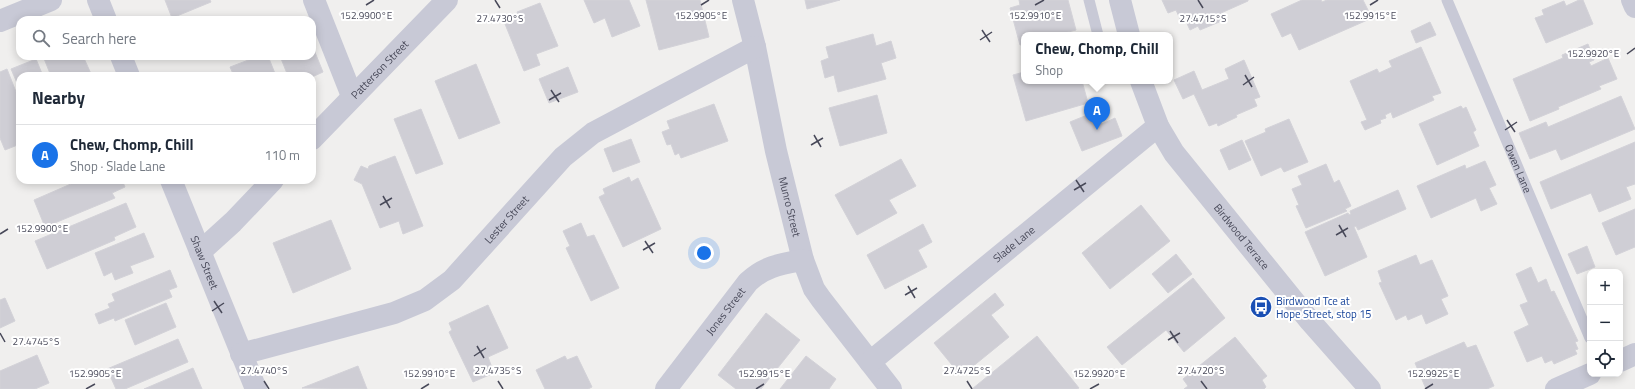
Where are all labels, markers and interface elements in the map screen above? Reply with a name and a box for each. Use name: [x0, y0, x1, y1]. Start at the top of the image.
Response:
text: 152.9900°E: [340, 8, 393, 23]
text: 152.9905°E: [675, 8, 728, 23]
text: 152.9910°E: [1009, 8, 1062, 23]
text: 152.9915°E: [1344, 8, 1397, 23]
text: 27.4730°S: [477, 11, 523, 26]
text: 27.4715°S: [1180, 11, 1226, 26]
search box: [16, 16, 316, 60]
icon: search: [30, 27, 52, 49]
text: Search here: [62, 27, 136, 50]
popup: [1021, 32, 1173, 84]
street label: Patterson Street: [347, 36, 412, 103]
text: Chew, Chomp, Chill: [1035, 37, 1159, 60]
text: 152.9920°E: [1567, 46, 1620, 61]
text: Shop: [1035, 60, 1063, 80]
text: Nearby: [32, 85, 85, 111]
pin: A: [1084, 97, 1110, 130]
text: Chew, Chomp, Chill: [70, 133, 193, 156]
street label: Owen Lane: [1501, 142, 1536, 196]
text: A: [41, 145, 49, 165]
text: 110 m: [264, 145, 300, 165]
text: Shop · Slade Lane: [70, 156, 165, 176]
street label: Munro Street: [775, 175, 805, 239]
street label: Lester Street: [480, 192, 533, 247]
street label: Birdwood Terrace: [1210, 200, 1274, 273]
text: 152.9900°E: [16, 221, 69, 236]
street label: Slade Lane: [989, 222, 1039, 266]
street label: Shaw Street: [186, 233, 223, 292]
your location: [694, 243, 714, 263]
map controls: [1587, 269, 1623, 377]
button: +: [1587, 269, 1623, 305]
street label: Jones Street: [702, 284, 749, 338]
place label: Birdwood Tce at Hope Street, stop 15: [1276, 293, 1372, 322]
bus stop icon: Birdwood Tce at Hope Street, stop 15: [1248, 294, 1274, 320]
button: −: [1587, 305, 1623, 341]
text: 27.4745°S: [13, 334, 59, 349]
button: locate: [1587, 341, 1623, 377]
text: 27.4740°S: [241, 363, 287, 378]
text: 27.4735°S: [475, 363, 521, 378]
text: 27.4725°S: [944, 363, 990, 378]
text: 27.4720°S: [1178, 363, 1224, 378]
text: 152.9905°E: [69, 366, 122, 381]
text: 152.9910°E: [403, 366, 456, 381]
text: 152.9915°E: [738, 366, 791, 381]
text: 152.9920°E: [1073, 366, 1126, 381]
text: 152.9925°E: [1407, 366, 1460, 381]

